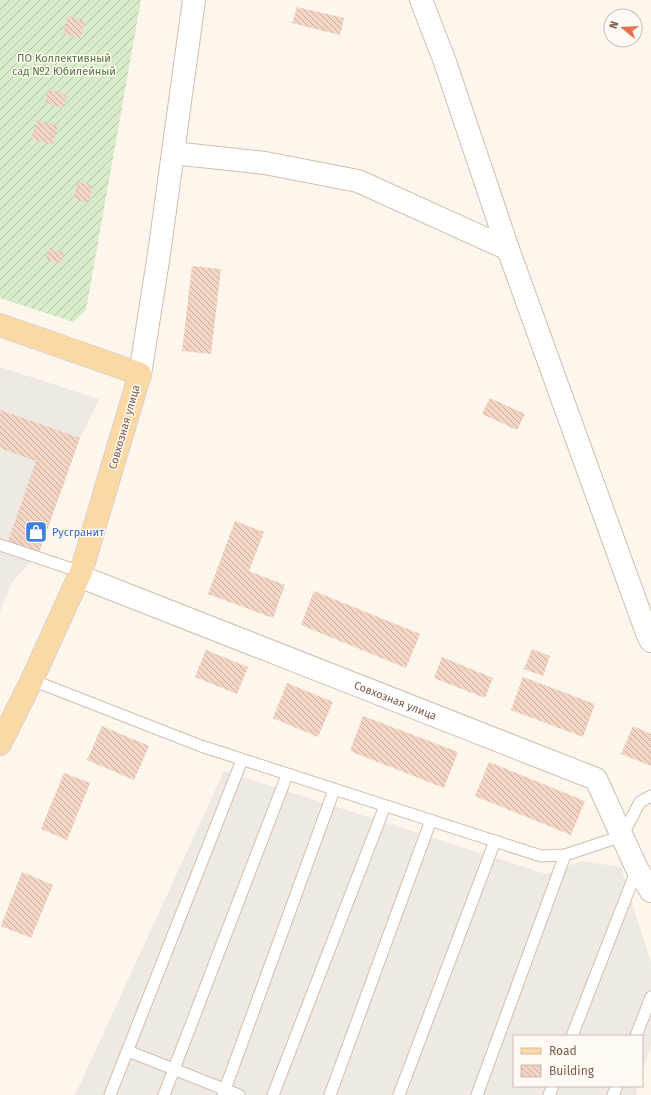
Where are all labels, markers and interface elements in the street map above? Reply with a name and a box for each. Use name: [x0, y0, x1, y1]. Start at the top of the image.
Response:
north arrow: [603, 8, 643, 48]
text: N: [607, 20, 621, 31]
park label: ПО Коллективный сад №2 Юбилейный: [12, 52, 116, 78]
street label: Совхозная улица: [106, 383, 143, 471]
shop icon: Русгранит: [23, 519, 49, 545]
place label: Русгранит: [52, 526, 104, 539]
street label: Совхозная улица: [352, 679, 438, 723]
legend: [513, 1035, 643, 1087]
text: Road: [549, 1044, 577, 1058]
text: Building: [549, 1064, 595, 1078]

